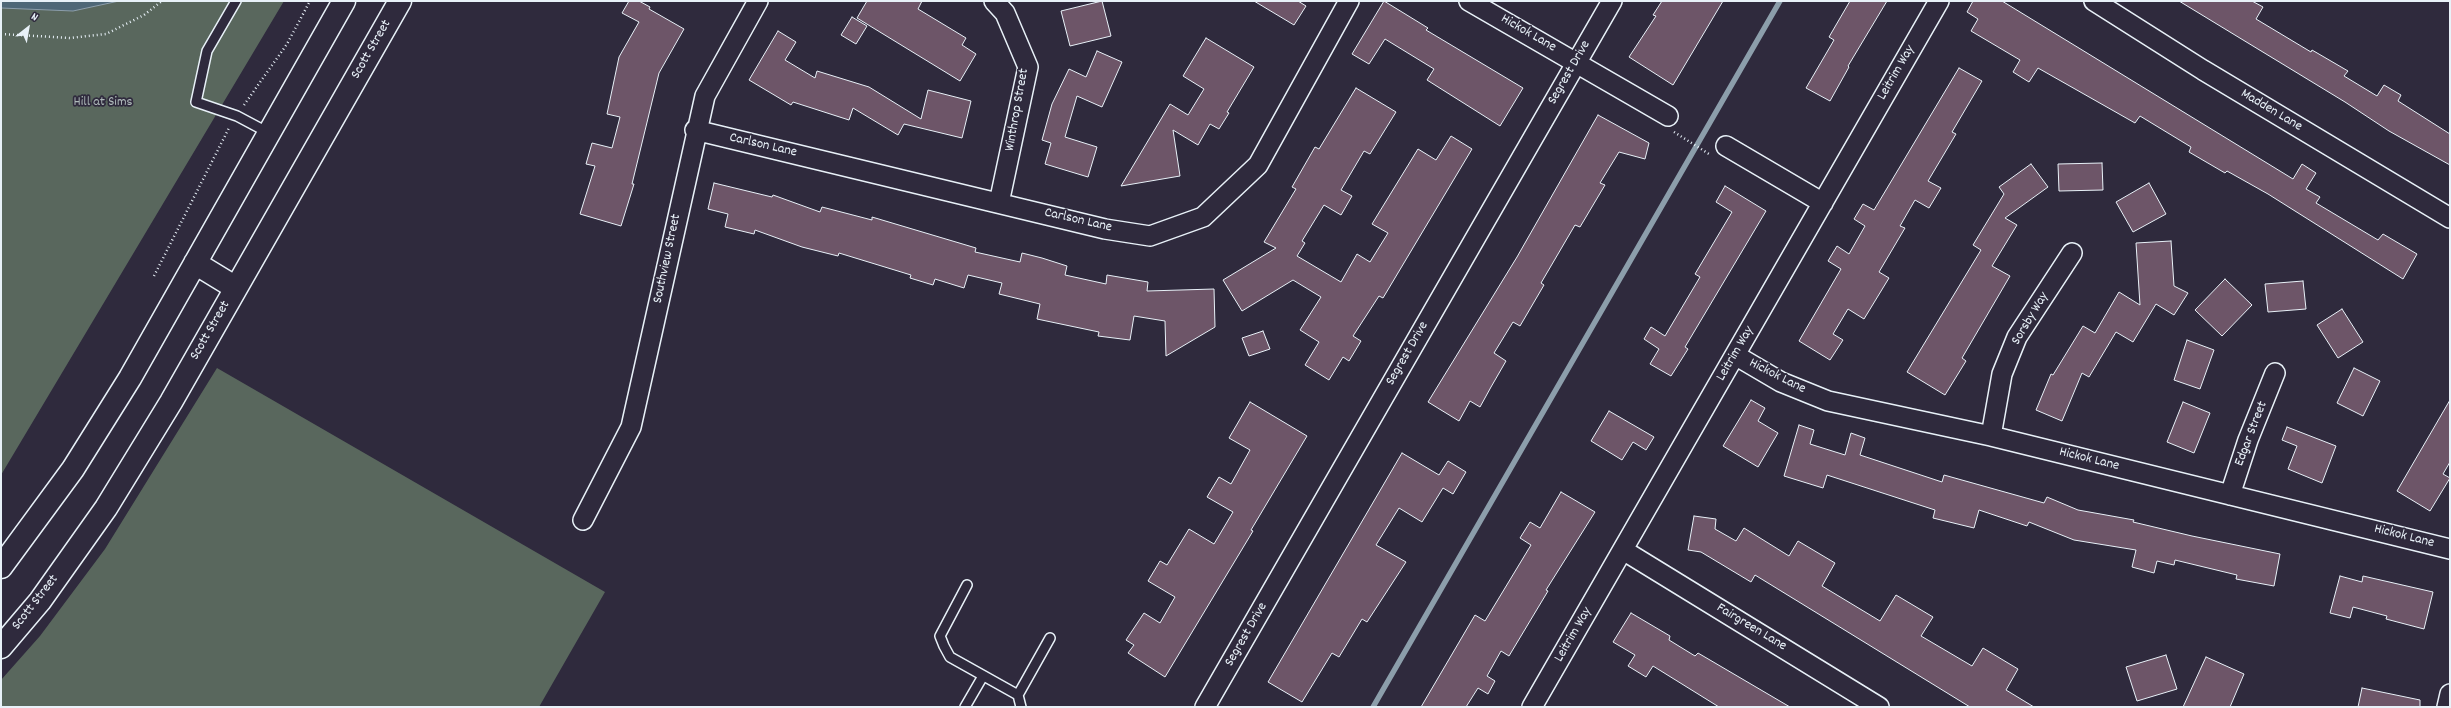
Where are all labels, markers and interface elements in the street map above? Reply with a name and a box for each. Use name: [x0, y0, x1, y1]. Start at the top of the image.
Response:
north arrow: [8, 8, 48, 48]
text: N: [28, 9, 41, 26]
street label: Hickok Lane: [1497, 11, 1559, 57]
street label: Scott Street: [348, 17, 396, 83]
street label: Segrest Drive: [1545, 38, 1595, 108]
street label: Leitrim Way: [1875, 43, 1919, 103]
street label: Winthrop Street: [1002, 67, 1034, 153]
street label: Madden Lane: [2237, 86, 2305, 136]
park label: Hill at Sims: [74, 95, 132, 111]
street label: Carlson Lane: [728, 130, 798, 162]
street label: Carlson Lane: [1043, 205, 1113, 237]
street label: Southview Street: [650, 213, 686, 305]
street label: Sorsby Way: [2009, 290, 2053, 348]
street label: Scott Street: [187, 298, 235, 364]
street label: Segrest Drive: [1383, 319, 1433, 389]
street label: Leitrim Way: [1714, 324, 1758, 384]
street label: Hickok Lane: [1746, 356, 1808, 398]
street label: Edgar Street: [2232, 399, 2272, 469]
street label: Hickok Lane: [2057, 444, 2121, 476]
street label: Hickok Lane: [2372, 521, 2436, 553]
street label: Scott Street: [9, 572, 63, 634]
street label: Segrest Drive: [1222, 600, 1272, 670]
street label: Fairgreen Lane: [1713, 601, 1789, 655]
street label: Leitrim Way: [1552, 605, 1596, 665]

